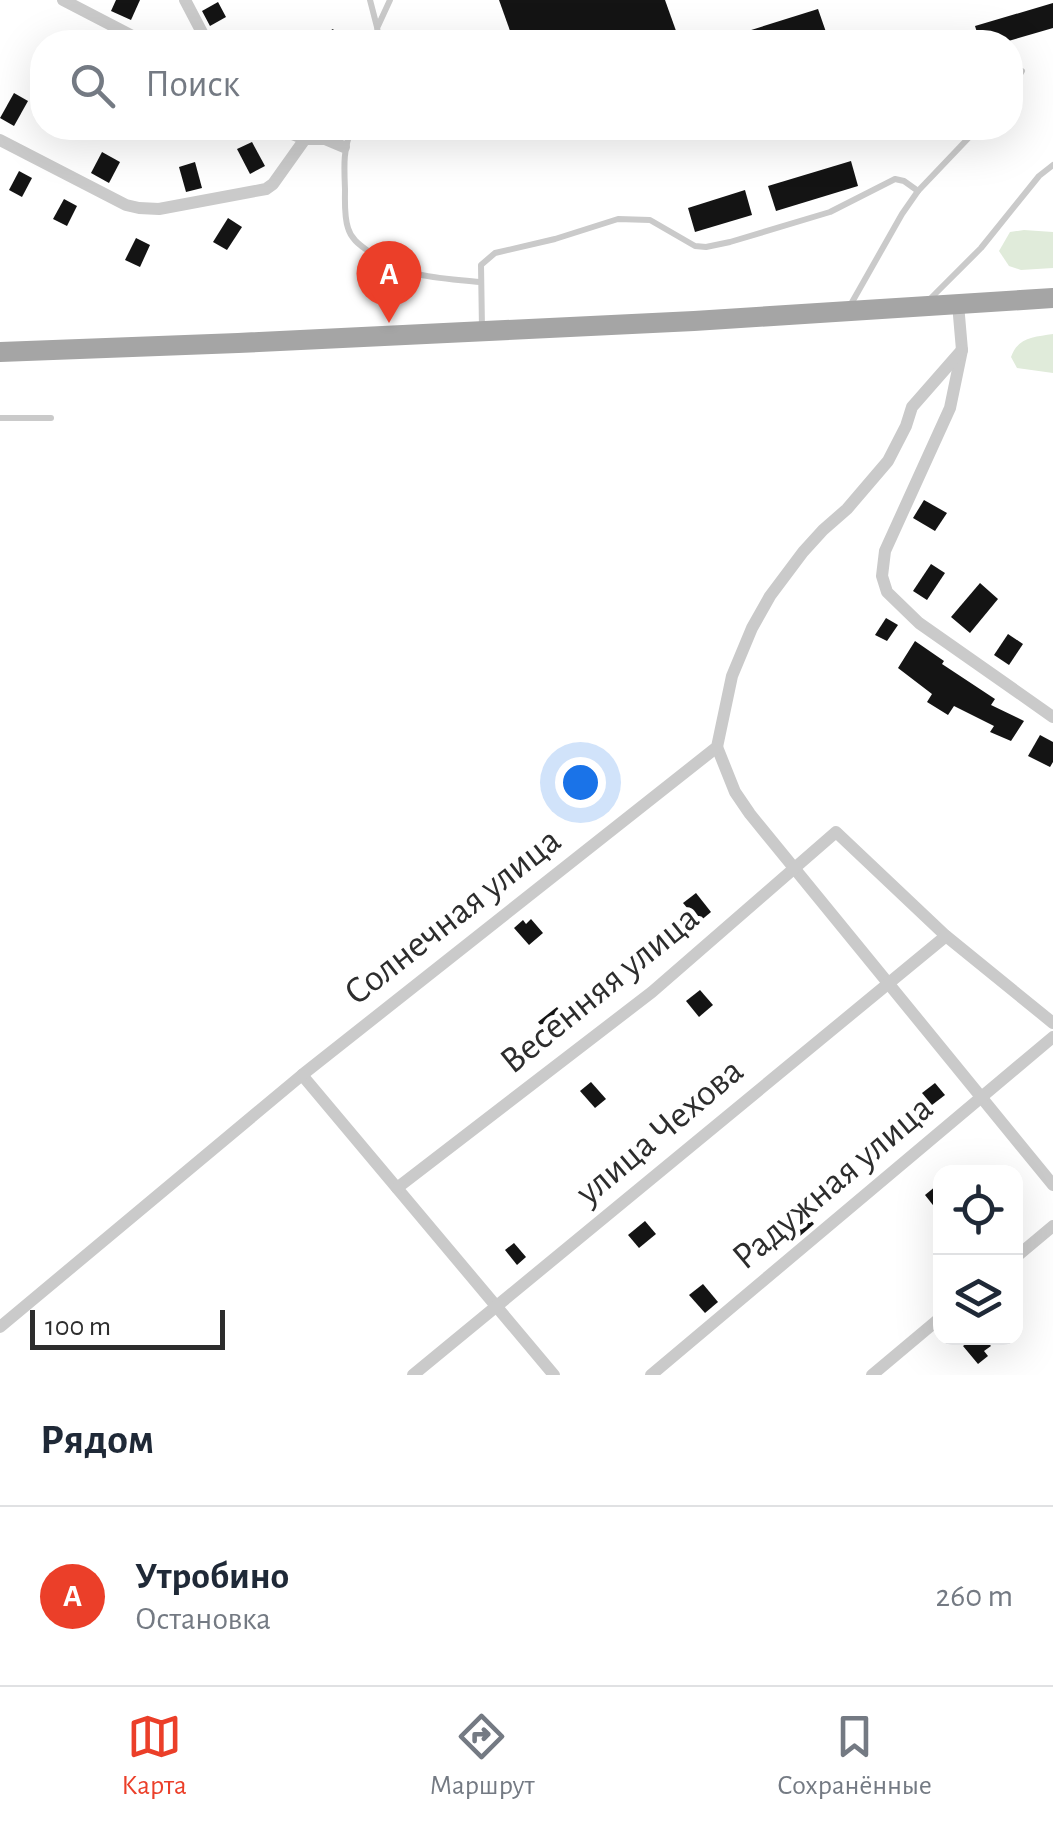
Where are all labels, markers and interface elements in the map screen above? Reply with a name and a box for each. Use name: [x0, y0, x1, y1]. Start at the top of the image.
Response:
search box: [30, 30, 1023, 140]
icon: search: [65, 58, 120, 113]
text: Поиск: [145, 66, 240, 104]
pin: A: [356, 240, 422, 323]
your location: [555, 757, 606, 808]
street label: Солнечная улица: [338, 821, 568, 1013]
street label: Весенняя улица: [494, 899, 706, 1081]
street label: улица Чехова: [568, 1052, 751, 1213]
street label: Радужная улица: [726, 1089, 940, 1277]
map controls: [933, 1165, 1023, 1345]
button: locate: [933, 1165, 1023, 1255]
button: layers: [933, 1255, 1023, 1345]
scale bar: [30, 1305, 225, 1350]
text: 100 m: [45, 1313, 111, 1341]
text: Рядом: [40, 1419, 154, 1461]
text: Утробино: [135, 1558, 289, 1596]
text: A: [63, 1580, 82, 1612]
text: 260 m: [936, 1580, 1013, 1612]
text: Остановка: [135, 1603, 271, 1635]
tab: Карта: [121, 1709, 187, 1803]
tab: Маршрут: [429, 1709, 535, 1803]
tab: Сохранённые: [777, 1709, 932, 1803]

